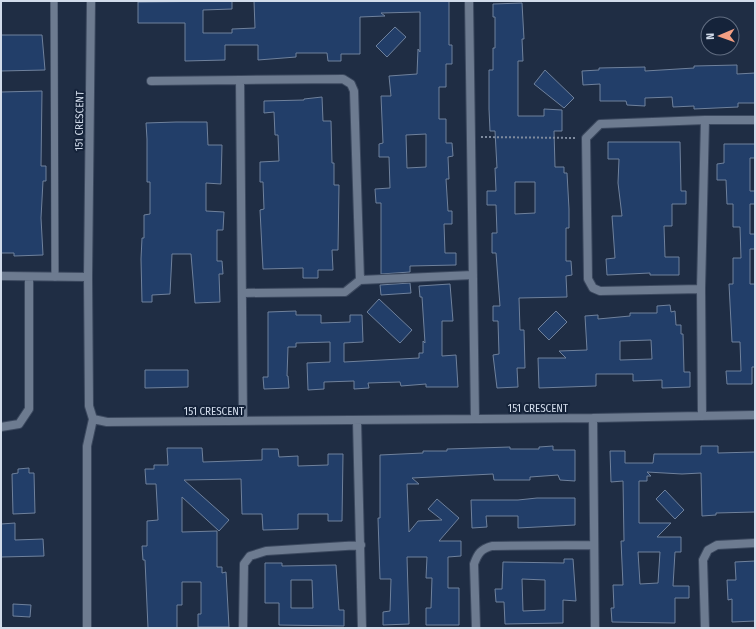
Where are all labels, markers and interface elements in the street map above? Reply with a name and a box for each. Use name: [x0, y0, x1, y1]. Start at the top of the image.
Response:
north arrow: [700, 16, 740, 56]
text: N: [704, 33, 717, 40]
street label: 151 CRESCENT: [72, 90, 87, 151]
street label: 151 CRESCENT: [508, 402, 569, 415]
street label: 151 CRESCENT: [184, 405, 245, 418]

